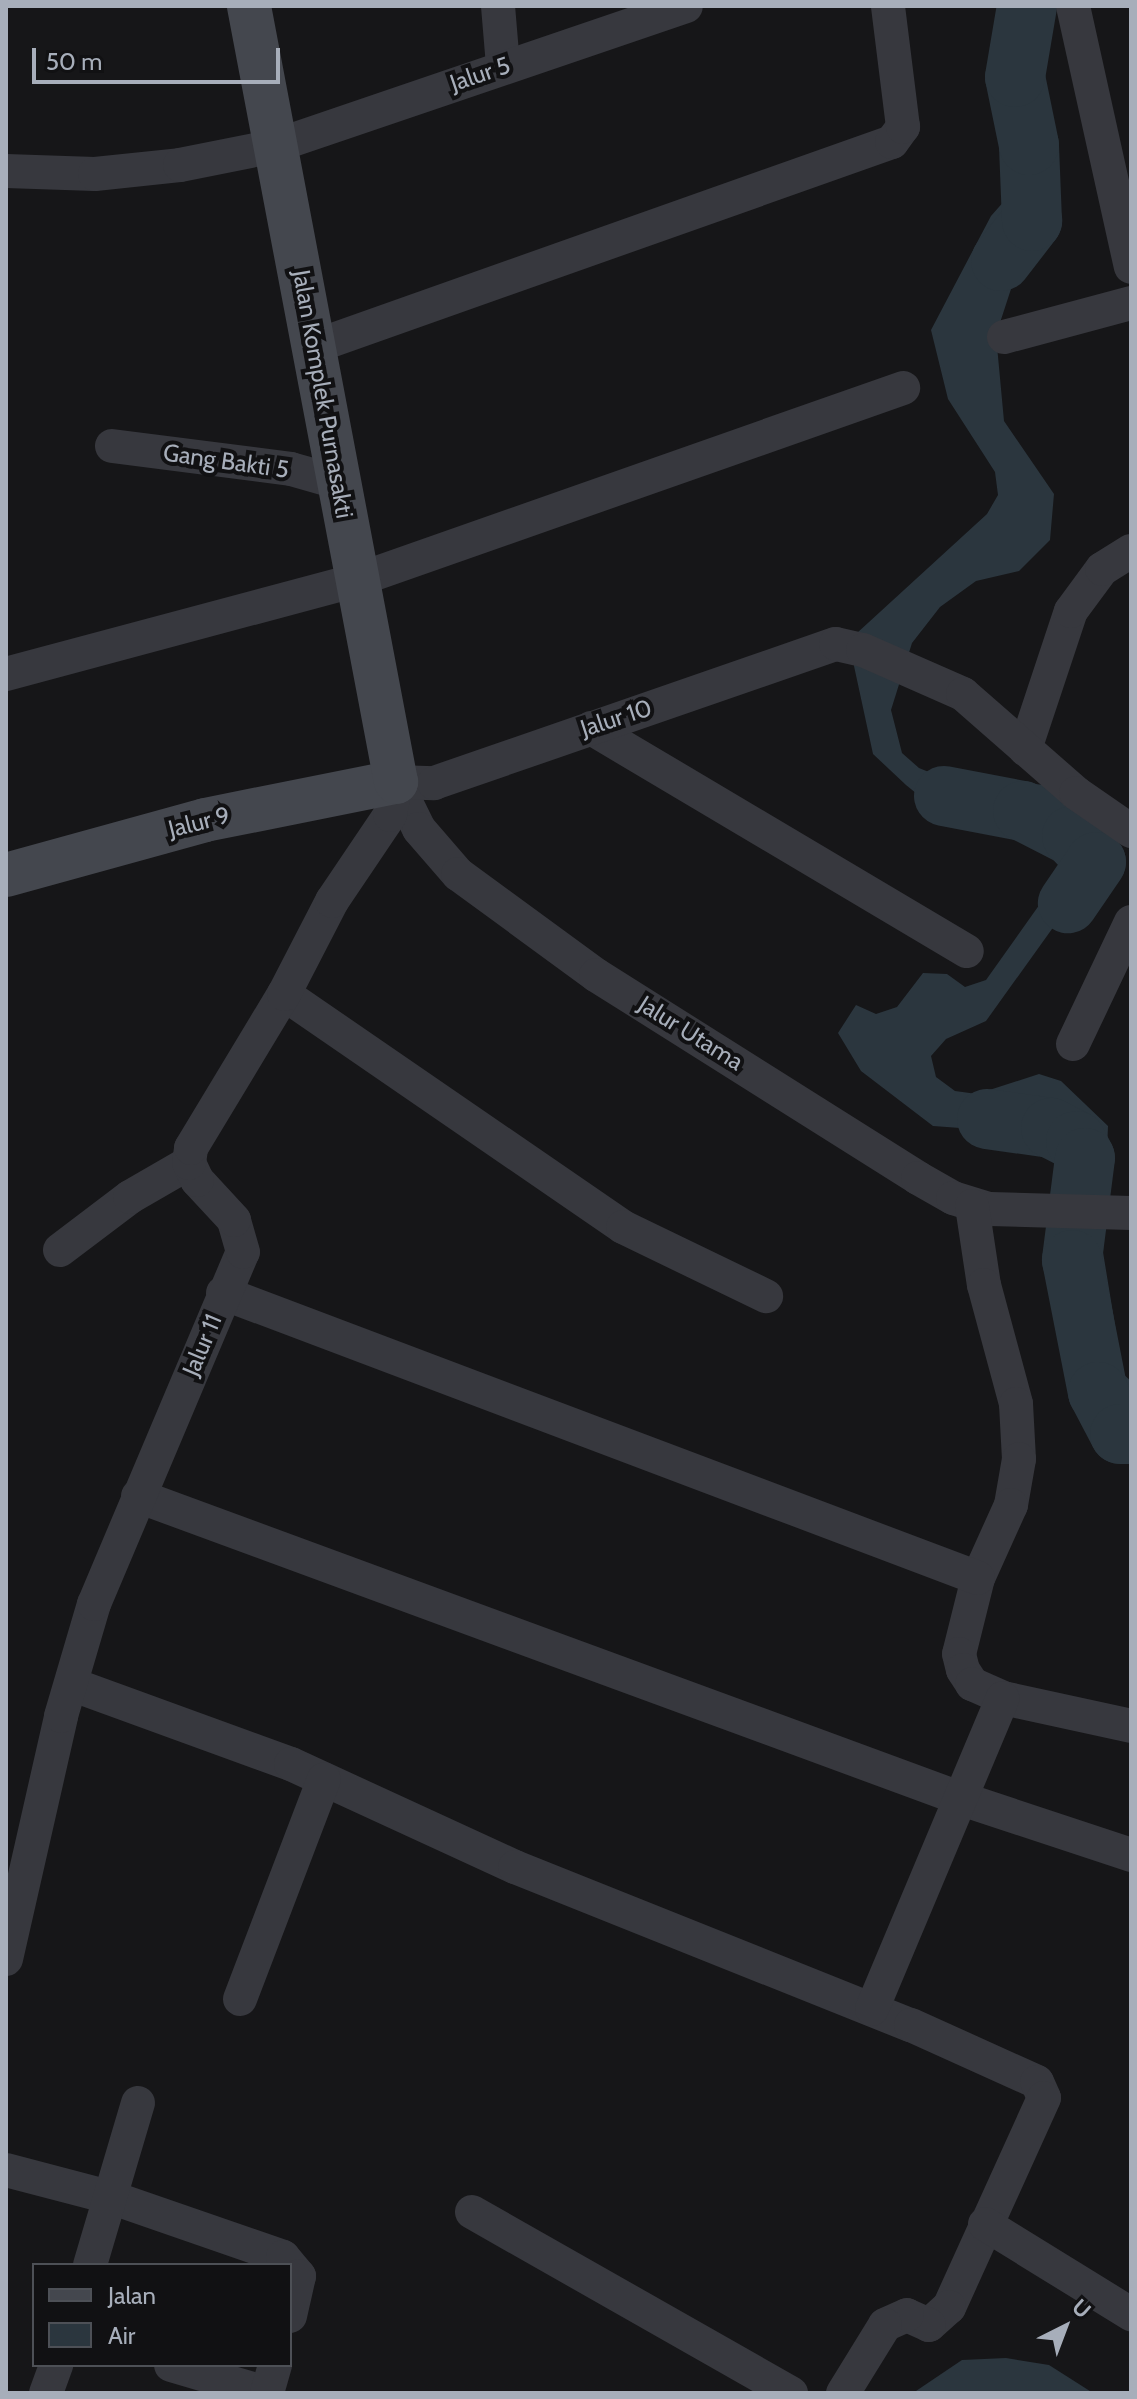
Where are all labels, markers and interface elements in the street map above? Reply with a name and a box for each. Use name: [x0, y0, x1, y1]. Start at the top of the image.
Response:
scale bar: [36, 32, 284, 82]
text: 50 m: [46, 47, 102, 76]
street label: Jalur 5: [446, 50, 514, 98]
street label: Jalan Komplek Purnasakti: [287, 267, 359, 521]
street label: Gang Bakti 5: [161, 438, 291, 484]
street label: Jalur 10: [577, 693, 655, 743]
street label: Jalur 9: [165, 800, 233, 844]
street label: Jalur Utama: [633, 990, 749, 1076]
street label: Jalur 11: [176, 1310, 228, 1380]
legend: [32, 2263, 292, 2367]
text: Jalan: [108, 2281, 156, 2310]
north arrow: [1025, 2287, 1105, 2367]
text: U: [1066, 2293, 1096, 2324]
text: Air: [108, 2321, 135, 2350]

